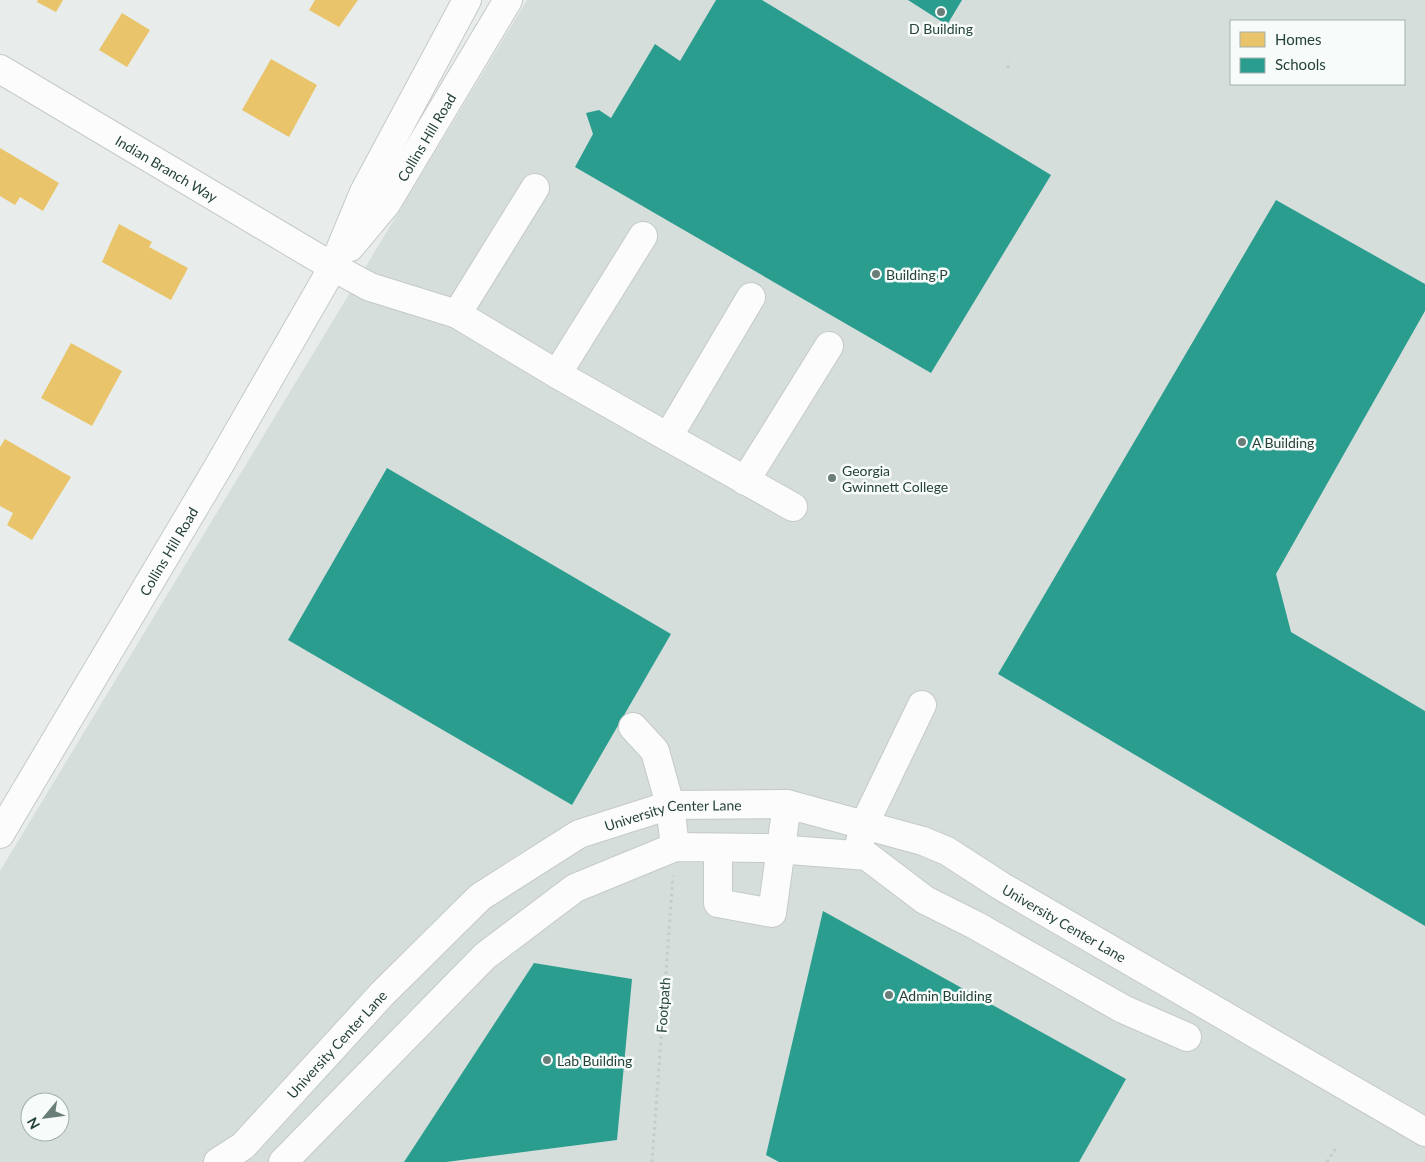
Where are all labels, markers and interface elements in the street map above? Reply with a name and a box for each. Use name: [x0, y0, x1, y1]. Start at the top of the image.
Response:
marker: D Building: [935, 6, 947, 18]
place label: D Building: [909, 20, 973, 37]
legend: [1230, 20, 1405, 85]
text: Homes: [1275, 30, 1321, 48]
text: Schools: [1275, 55, 1326, 73]
street label: Collins Hill Road: [393, 90, 459, 184]
street label: Indian Branch Way: [113, 131, 221, 205]
place label: Building P: [886, 266, 948, 283]
marker: Building P: [870, 268, 882, 280]
place label: A Building: [1252, 434, 1314, 451]
marker: A Building: [1236, 436, 1248, 448]
place label: Georgia Gwinnett College: [842, 462, 948, 495]
marker: Georgia Gwinnett College: [826, 472, 838, 484]
street label: Collins Hill Road: [135, 504, 201, 598]
street label: University Center Lane: [602, 796, 742, 834]
street label: University Center Lane: [999, 880, 1129, 965]
street label: Footpath: [653, 977, 673, 1033]
street label: University Center Lane: [283, 986, 390, 1101]
place label: Admin Building: [899, 987, 992, 1004]
marker: Admin Building: [883, 989, 895, 1001]
place label: Lab Building: [557, 1052, 632, 1069]
marker: Lab Building: [541, 1054, 553, 1066]
north arrow: [20, 1092, 70, 1142]
text: N: [23, 1115, 43, 1132]

